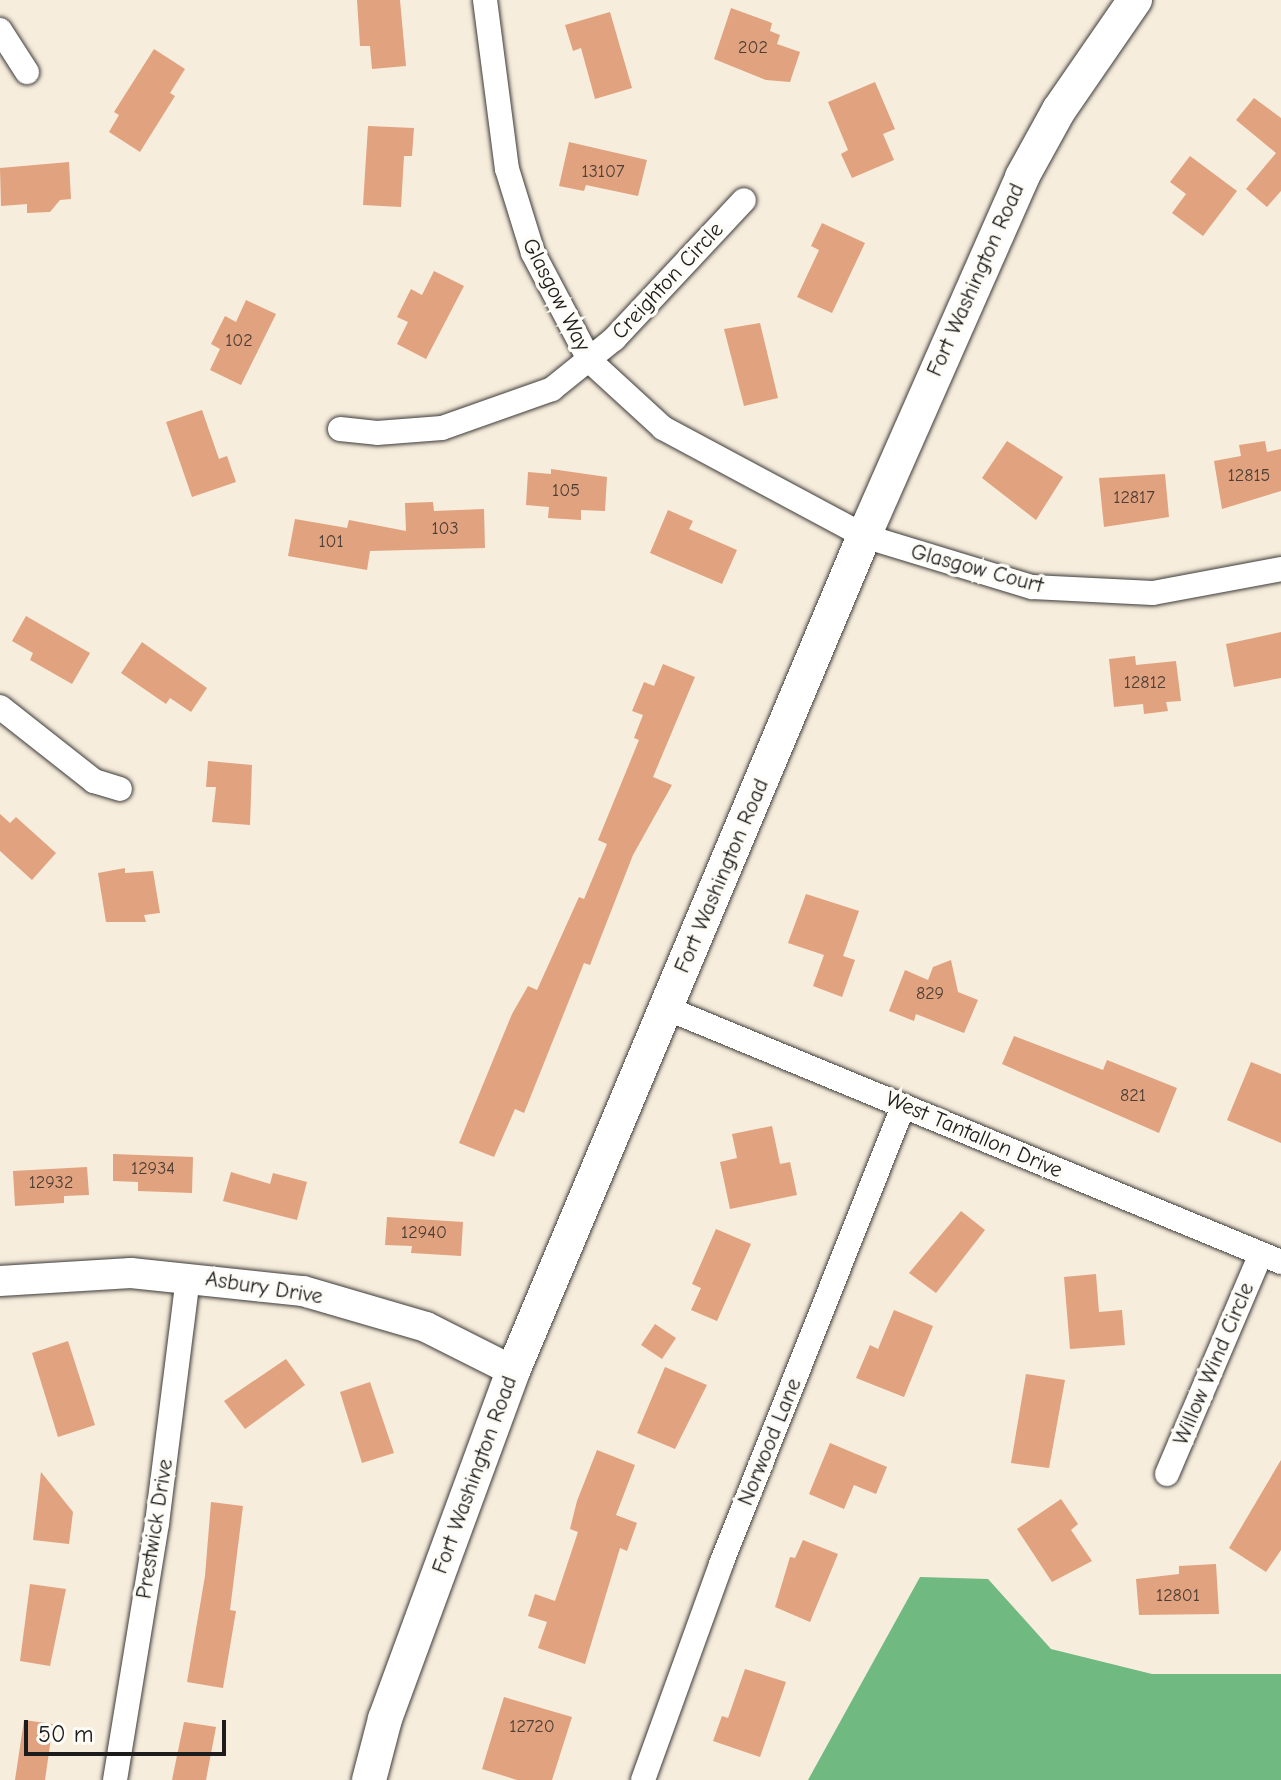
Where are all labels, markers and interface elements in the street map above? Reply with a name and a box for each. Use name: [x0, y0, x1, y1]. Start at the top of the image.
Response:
house number: 202: [738, 37, 768, 59]
house number: 13107: [582, 161, 624, 183]
street label: Fort Washington Road: [922, 179, 1030, 381]
street label: Creighton Circle: [607, 217, 729, 345]
street label: Glasgow Way: [516, 234, 596, 356]
house number: 102: [225, 330, 253, 352]
house number: 12815: [1228, 465, 1270, 487]
house number: 105: [552, 480, 580, 502]
house number: 12817: [1113, 487, 1155, 509]
house number: 103: [431, 518, 459, 540]
house number: 101: [318, 531, 344, 553]
street label: Glasgow Court: [908, 539, 1046, 599]
house number: 12812: [1124, 672, 1166, 694]
street label: Fort Washington Road: [669, 775, 775, 977]
house number: 829: [916, 983, 944, 1005]
house number: 821: [1120, 1085, 1146, 1107]
street label: West Tantallon Drive: [882, 1086, 1066, 1184]
house number: 12934: [131, 1158, 175, 1180]
house number: 12932: [29, 1172, 73, 1194]
house number: 12940: [401, 1222, 447, 1244]
street label: Asbury Drive: [204, 1266, 324, 1310]
street label: Willow Wind Circle: [1168, 1279, 1260, 1449]
street label: Fort Washington Road: [427, 1373, 523, 1577]
street label: Norwood Lane: [732, 1374, 808, 1510]
street label: Prestwick Drive: [131, 1457, 179, 1601]
house number: 12801: [1156, 1585, 1200, 1607]
scale bar: [28, 1704, 230, 1754]
house number: 12720: [509, 1716, 555, 1738]
text: 50 m: [38, 1720, 94, 1748]

